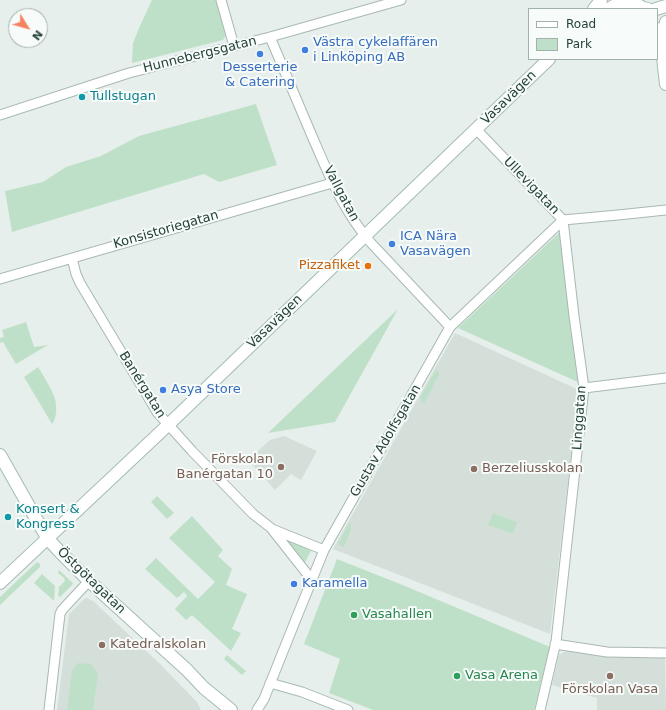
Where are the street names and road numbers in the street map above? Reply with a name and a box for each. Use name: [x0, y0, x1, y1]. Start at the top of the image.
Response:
street label: Hunnebergsgatan: [142, 33, 258, 77]
street label: Vasavägen: [478, 68, 540, 128]
street label: Ullevigatan: [500, 154, 562, 218]
street label: Vallgatan: [320, 164, 362, 224]
street label: Konsistoriegatan: [112, 208, 220, 252]
street label: Vasavägen: [244, 292, 306, 352]
street label: Banérgatan: [115, 349, 169, 421]
street label: Gustav Adolfsgatan: [347, 382, 425, 500]
street label: Linggatan: [570, 385, 590, 451]
street label: Östgötagatan: [54, 545, 128, 617]

